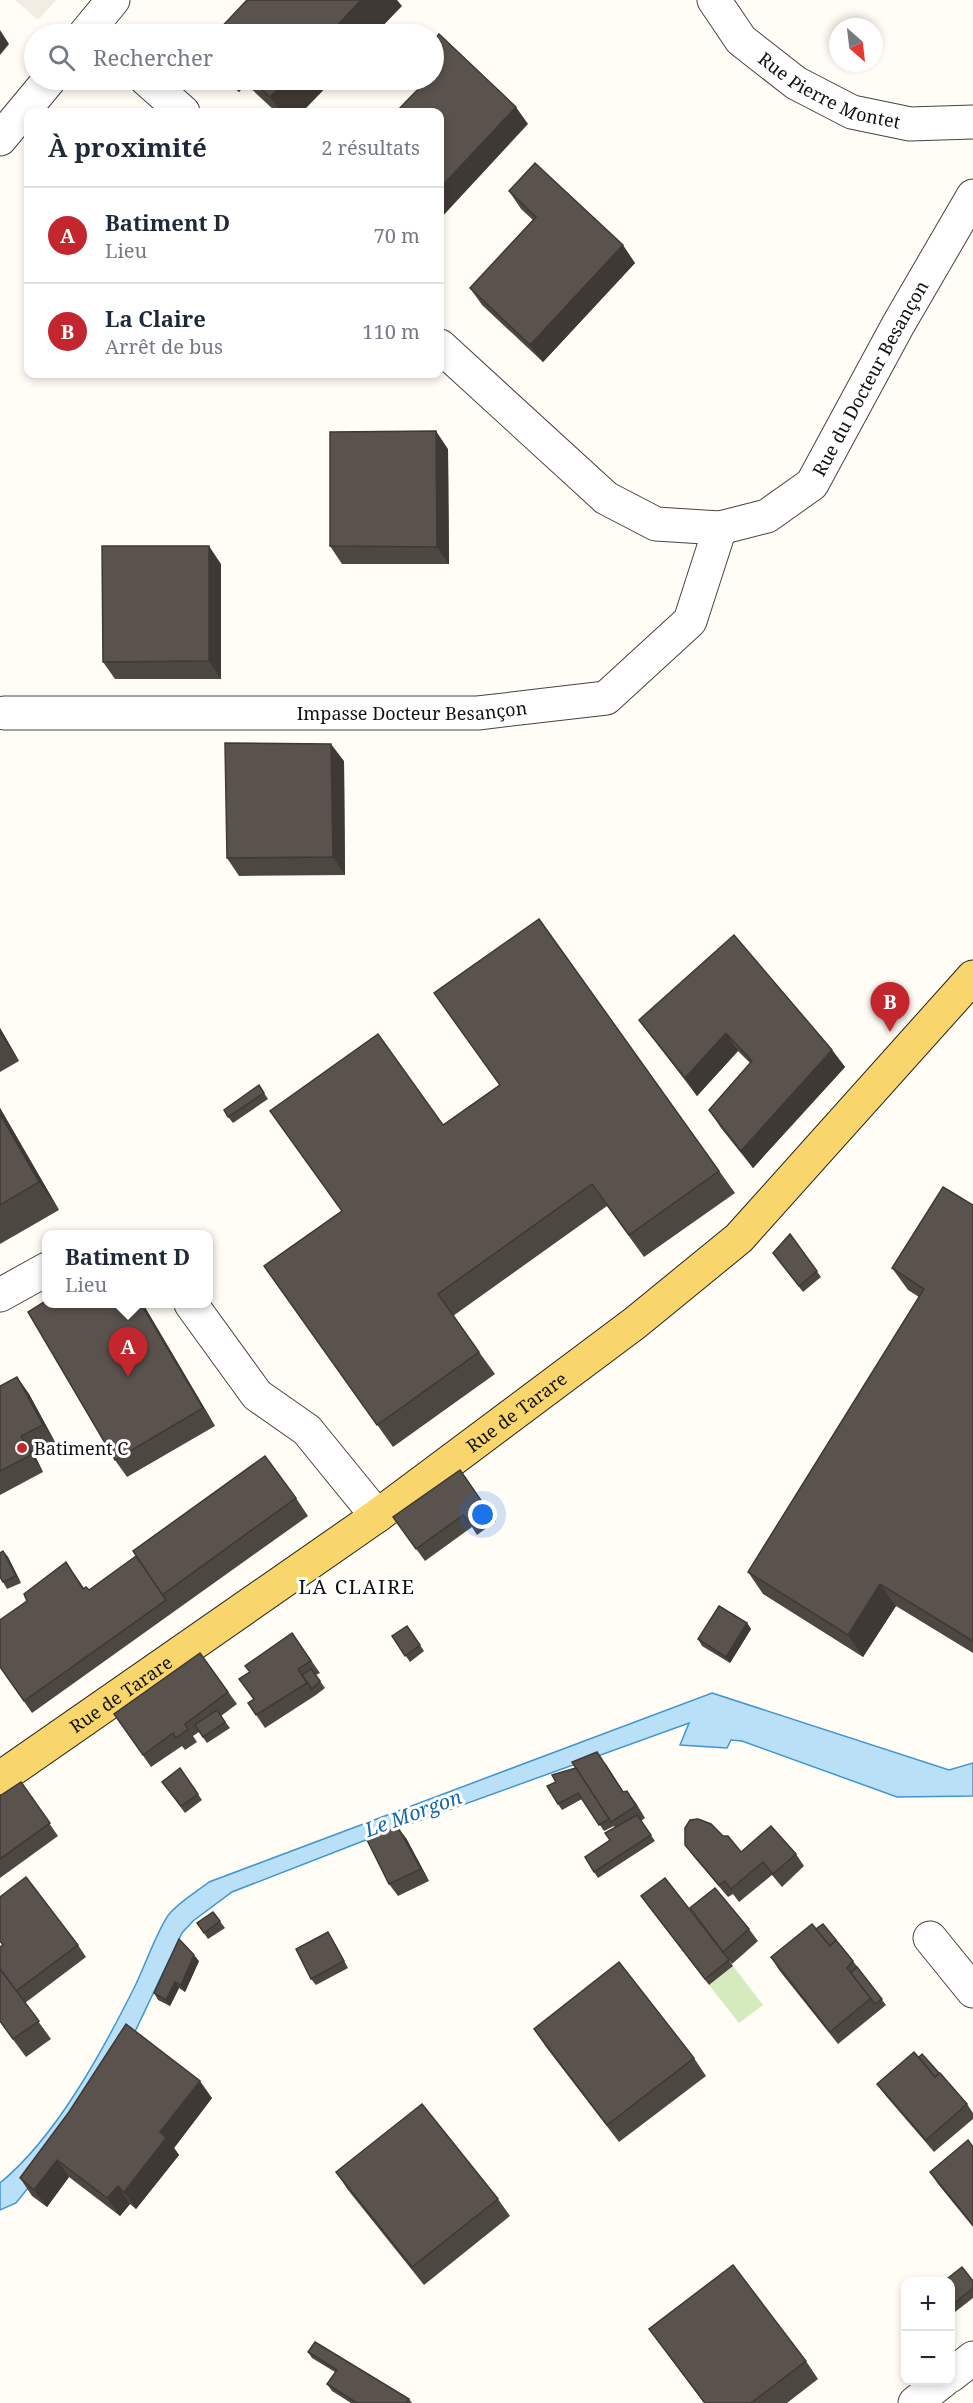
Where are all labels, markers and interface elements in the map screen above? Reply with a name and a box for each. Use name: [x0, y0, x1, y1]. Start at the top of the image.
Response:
north arrow: [829, 18, 883, 72]
search box: [24, 24, 444, 90]
icon: search: [45, 41, 78, 74]
text: Rechercher: [93, 42, 213, 72]
street label: Rue Pierre Montet: [754, 46, 902, 134]
text: À proximité: [48, 129, 207, 165]
text: 2 résultats: [321, 134, 420, 161]
text: Batiment D: [105, 207, 230, 237]
text: A: [60, 222, 75, 249]
text: 70 m: [374, 222, 420, 249]
text: Lieu: [105, 237, 147, 264]
street label: Rue du Docteur Besançon: [807, 276, 934, 480]
text: La Claire: [105, 303, 206, 333]
text: B: [61, 318, 74, 345]
text: 110 m: [362, 318, 420, 345]
text: Arrêt de bus: [105, 333, 223, 360]
street label: Impasse Docteur Besançon: [297, 695, 529, 725]
pin: B: [870, 982, 910, 1032]
popup: [42, 1230, 213, 1308]
text: Batiment D: [65, 1241, 190, 1271]
text: Lieu: [65, 1271, 107, 1298]
pin: A: [108, 1328, 148, 1377]
street label: Rue de Tarare: [461, 1366, 571, 1457]
place label: Batiment C: [34, 1436, 128, 1460]
marker: Batiment C: [15, 1441, 29, 1455]
your location: [468, 1500, 497, 1529]
district label: LA CLAIRE: [298, 1573, 416, 1600]
street label: Rue de Tarare: [65, 1650, 177, 1738]
water label: Le Morgon: [360, 1783, 465, 1843]
map controls: [901, 2277, 955, 2385]
button: +: [901, 2277, 955, 2331]
button: −: [901, 2331, 955, 2385]

